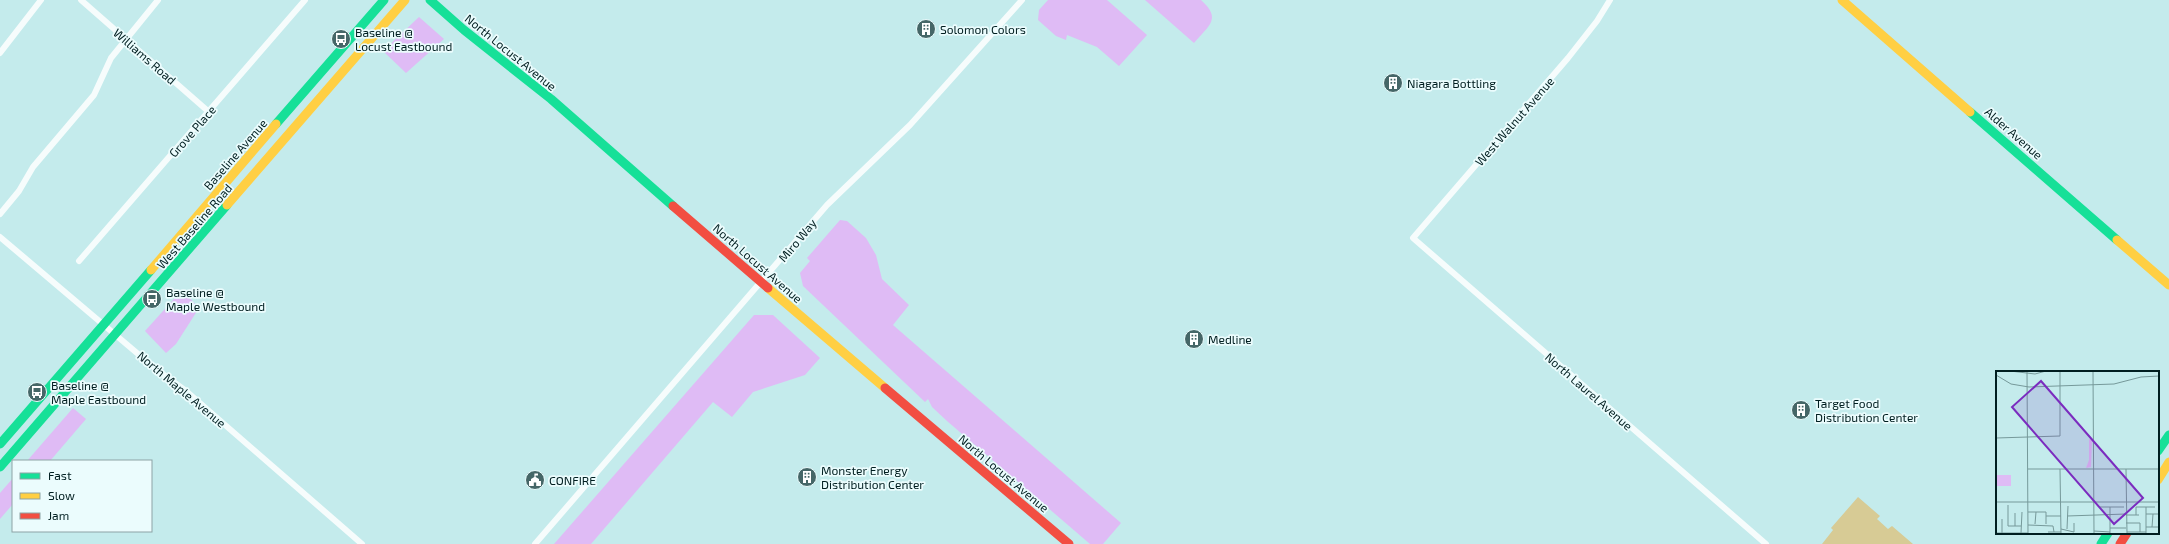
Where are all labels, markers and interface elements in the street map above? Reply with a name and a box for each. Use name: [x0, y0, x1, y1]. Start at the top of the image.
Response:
street label: North Locust Avenue: [463, 11, 559, 93]
building icon: Solomon Colors: [915, 18, 937, 40]
place label: Solomon Colors: [940, 22, 1026, 36]
street label: Williams Road: [111, 25, 179, 87]
place label: Baseline @ Locust Eastbound: [355, 25, 452, 53]
bus stop icon: Baseline @ Locust Eastbound: [330, 28, 352, 50]
building icon: Niagara Bottling: [1382, 72, 1404, 94]
street label: West Walnut Avenue: [1472, 74, 1556, 168]
place label: Niagara Bottling: [1407, 76, 1496, 90]
street label: Grove Place: [166, 102, 218, 160]
street label: Alder Avenue: [1982, 104, 2046, 162]
street label: Baseline Avenue: [200, 116, 270, 192]
street label: West Baseline Road: [153, 181, 235, 271]
street label: Miro Way: [775, 215, 819, 264]
street label: North Locust Avenue: [711, 221, 805, 305]
place label: Baseline @ Maple Westbound: [166, 285, 265, 313]
bus stop icon: Baseline @ Maple Westbound: [141, 288, 163, 310]
building icon: Medline: [1183, 328, 1205, 350]
place label: Medline: [1208, 332, 1252, 346]
street label: North Maple Avenue: [135, 348, 229, 430]
street label: North Laurel Avenue: [1543, 349, 1635, 433]
inset map: [1996, 371, 2159, 534]
place label: Baseline @ Maple Eastbound: [51, 378, 146, 406]
bus stop icon: Baseline @ Maple Eastbound: [26, 381, 48, 403]
place label: Target Food Distribution Center: [1815, 396, 1918, 424]
building icon: Target Food Distribution Center: [1790, 399, 1812, 421]
street label: North Locust Avenue: [956, 431, 1052, 515]
legend: [12, 460, 152, 532]
place label: Monster Energy Distribution Center: [821, 463, 924, 491]
building icon: Monster Energy Distribution Center: [796, 466, 818, 488]
text: Fast: [48, 468, 72, 482]
public building icon: CONFIRE: [524, 469, 546, 491]
place label: CONFIRE: [549, 473, 596, 487]
text: Slow: [48, 488, 75, 502]
text: Jam: [48, 508, 69, 522]

